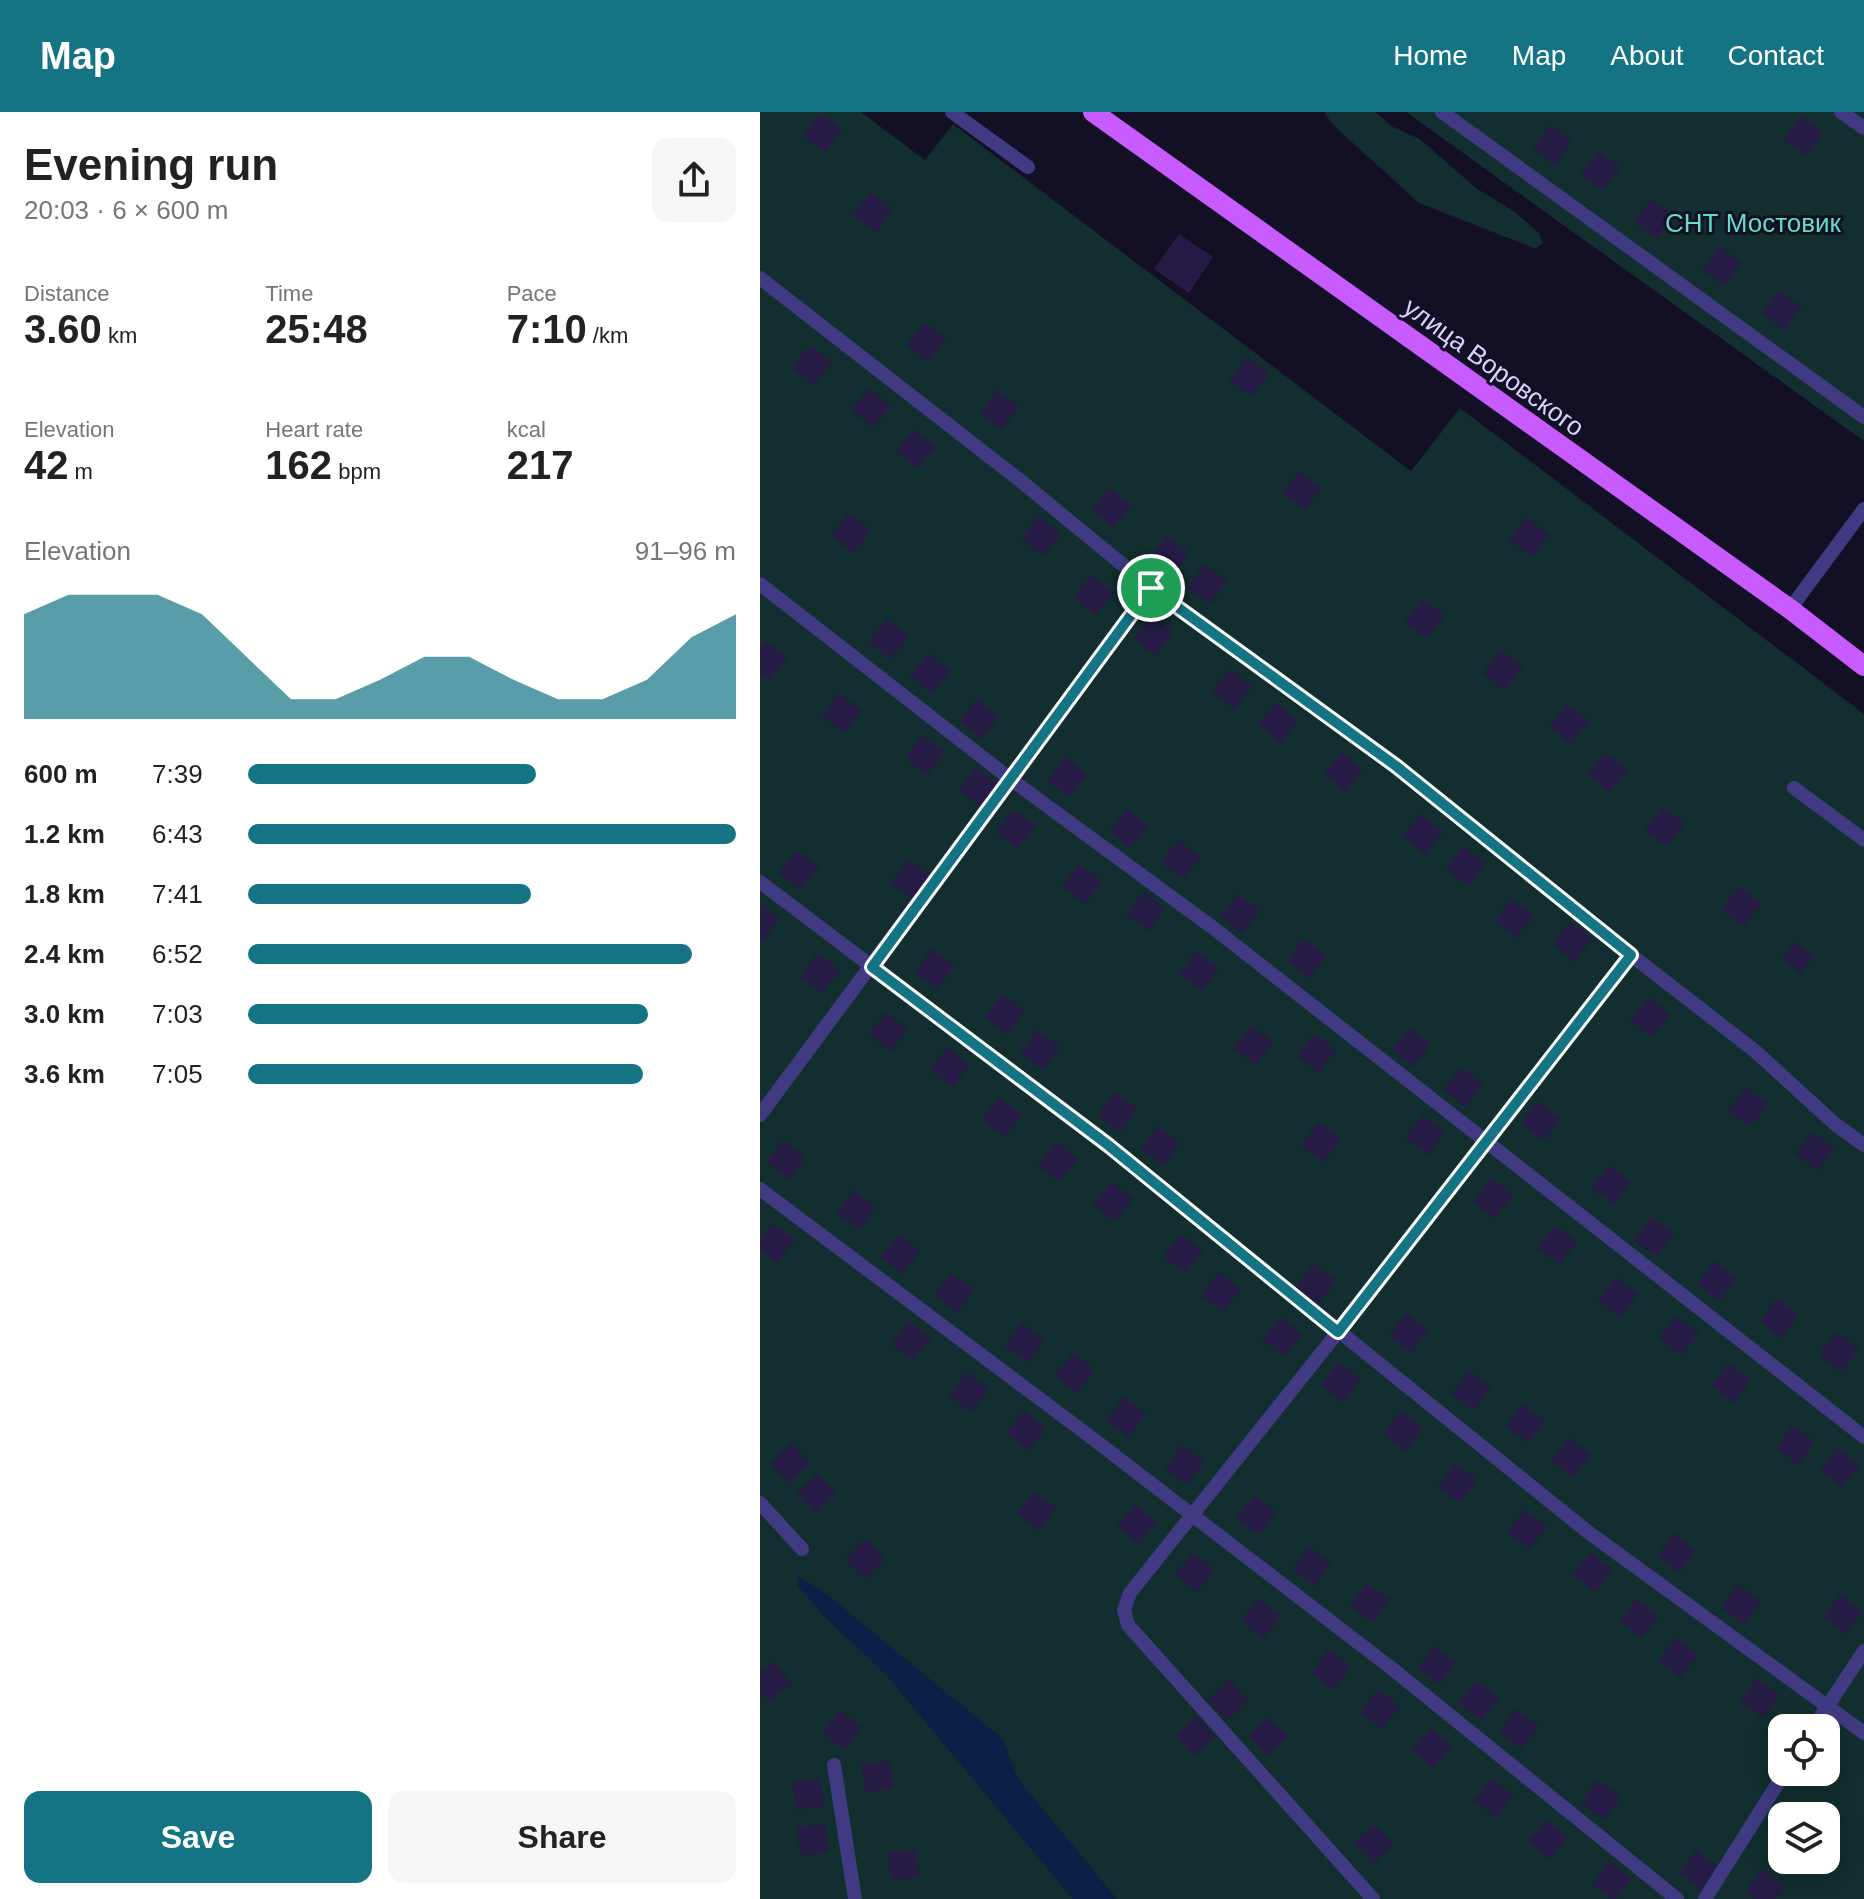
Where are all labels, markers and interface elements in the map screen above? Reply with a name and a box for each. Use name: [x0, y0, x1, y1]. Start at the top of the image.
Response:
text: Map: [40, 35, 116, 77]
text: Home: [1393, 40, 1468, 71]
text: Map: [1512, 40, 1566, 71]
text: About: [1610, 40, 1684, 71]
text: Contact: [1728, 40, 1824, 71]
button: share: [652, 138, 736, 222]
text: Evening run: [24, 140, 278, 189]
text: 20:03 · 6 × 600 m: [24, 195, 229, 225]
park label: СНТ Мостовик: [1665, 208, 1842, 238]
text: Distance: [24, 281, 110, 306]
text: Time: [265, 281, 313, 306]
text: Pace: [507, 281, 557, 306]
street label: улица Воровского: [1398, 292, 1590, 442]
text: 3.60: [24, 307, 102, 351]
text: 25:48: [265, 307, 368, 351]
text: 7:10: [507, 307, 587, 351]
text: km: [102, 323, 137, 348]
text: /km: [587, 323, 628, 348]
text: Elevation: [24, 417, 115, 442]
text: Heart rate: [265, 417, 363, 442]
text: kcal: [507, 417, 546, 442]
text: 42: [24, 443, 69, 487]
text: 162: [265, 443, 332, 487]
text: 217: [507, 443, 573, 487]
text: m: [69, 459, 93, 484]
text: bpm: [332, 459, 381, 484]
text: Elevation: [24, 536, 131, 566]
text: 91–96 m: [635, 536, 736, 566]
pin: [1117, 554, 1185, 622]
icon: arrive: [1129, 566, 1173, 610]
text: 600 m: [24, 759, 98, 789]
text: 7:39: [152, 759, 203, 789]
text: 1.2 km: [24, 819, 105, 849]
text: 6:43: [152, 819, 203, 849]
text: 1.8 km: [24, 879, 105, 909]
text: 7:41: [152, 879, 203, 909]
text: 2.4 km: [24, 939, 105, 969]
text: 6:52: [152, 939, 203, 969]
text: 3.0 km: [24, 999, 105, 1029]
text: 7:03: [152, 999, 203, 1029]
text: 3.6 km: [24, 1059, 105, 1089]
text: 7:05: [152, 1059, 203, 1089]
map controls: [1768, 1714, 1840, 1874]
button: locate: [1768, 1714, 1840, 1786]
button: Save: [24, 1791, 372, 1883]
button: Share: [388, 1791, 736, 1883]
button: layers: [1768, 1802, 1840, 1874]

